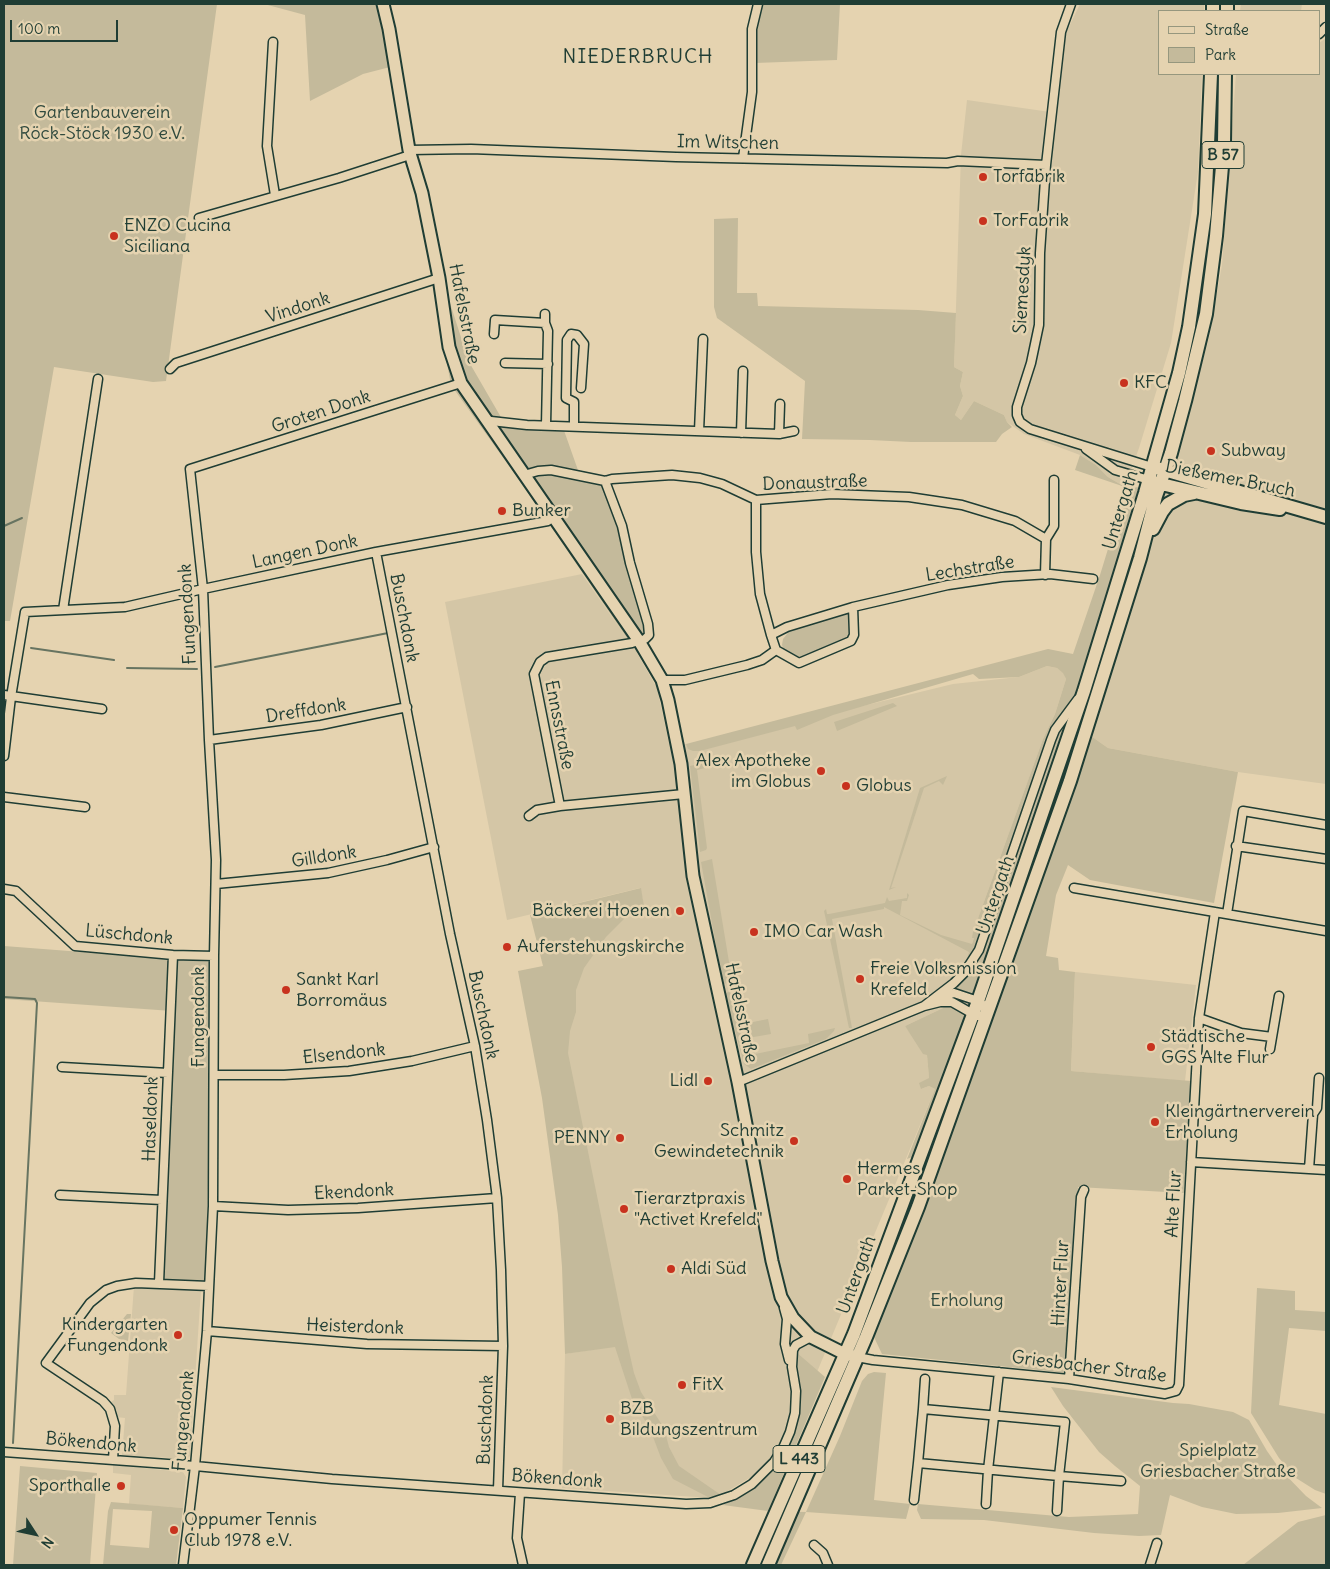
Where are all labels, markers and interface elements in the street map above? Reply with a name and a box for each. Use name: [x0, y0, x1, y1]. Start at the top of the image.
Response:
scale bar: [12, 10, 120, 42]
legend: [1158, 10, 1320, 75]
text: 100 m: [18, 19, 60, 38]
text: Straße: [1205, 20, 1249, 39]
district label: NIEDERBRUCH: [561, 45, 715, 69]
text: Park: [1205, 45, 1236, 64]
park label: Gartenbauverein Röck-Stöck 1930 e.V.: [19, 102, 185, 144]
street label: Im Witschen: [677, 131, 779, 155]
road number: B 57: [1202, 142, 1244, 168]
place label: Torfabrik: [993, 166, 1065, 188]
marker: Torfabrik: [977, 171, 989, 183]
place label: TorFabrik: [993, 210, 1069, 232]
place label: ENZO Cucina Siciliana: [124, 215, 231, 258]
marker: TorFabrik: [977, 215, 989, 227]
marker: ENZO Cucina Siciliana: [108, 230, 120, 242]
street label: Siemesdyk: [1010, 246, 1036, 334]
street label: Hafelsstraße: [444, 262, 484, 366]
street label: Vindonk: [263, 288, 333, 328]
place label: KFC: [1134, 372, 1167, 394]
marker: KFC: [1118, 377, 1130, 389]
street label: Groten Donk: [269, 386, 373, 438]
place label: Subway: [1221, 440, 1286, 462]
marker: Subway: [1205, 445, 1217, 457]
street label: Dießemer Bruch: [1163, 456, 1297, 502]
street label: Untergath: [1099, 468, 1143, 552]
street label: Donaustraße: [762, 470, 868, 496]
place label: Bunker: [512, 500, 571, 522]
marker: Bunker: [496, 505, 508, 517]
street label: Langen Donk: [250, 530, 360, 574]
street label: Lechstraße: [924, 551, 1016, 587]
street label: Fungendonk: [175, 563, 201, 665]
street label: Buschdonk: [385, 572, 423, 664]
street label: Ennsstraße: [540, 678, 578, 772]
street label: Dreffdonk: [264, 694, 348, 728]
place label: Alex Apotheke im Globus: [696, 750, 811, 792]
marker: Alex Apotheke im Globus: [815, 765, 827, 777]
place label: Globus: [856, 775, 912, 797]
marker: Globus: [840, 780, 852, 792]
street label: Gilldonk: [290, 841, 358, 873]
street label: Untergath: [972, 853, 1020, 937]
place label: Bäckerei Hoenen: [532, 900, 670, 922]
marker: Bäckerei Hoenen: [674, 905, 686, 917]
street label: Lüschdonk: [84, 920, 174, 950]
place label: IMO Car Wash: [764, 921, 883, 943]
marker: IMO Car Wash: [748, 926, 760, 938]
place label: Auferstehungskirche: [517, 936, 684, 958]
marker: Auferstehungskirche: [501, 941, 513, 953]
place label: Freie Volksmission Krefeld: [870, 958, 1017, 1001]
street label: Hafelsstraße: [720, 961, 762, 1065]
street label: Fungendonk: [188, 967, 210, 1067]
place label: Sankt Karl Borromäus: [296, 969, 387, 1012]
street label: Buschdonk: [463, 969, 503, 1061]
marker: Freie Volksmission Krefeld: [854, 973, 866, 985]
marker: Sankt Karl Borromäus: [280, 984, 292, 996]
place label: Städtische GGS Alte Flur: [1161, 1026, 1269, 1068]
street label: Elsendonk: [301, 1039, 387, 1069]
marker: Städtische GGS Alte Flur: [1145, 1041, 1157, 1053]
place label: Lidl: [670, 1070, 698, 1092]
marker: Lidl: [702, 1075, 714, 1087]
street label: Haseldonk: [139, 1076, 163, 1162]
place label: Kleingärtnerverein Erholung: [1165, 1101, 1315, 1144]
marker: Kleingärtnerverein Erholung: [1149, 1116, 1161, 1128]
place label: Schmitz Gewindetechnik: [654, 1120, 784, 1162]
place label: PENNY: [554, 1127, 610, 1149]
marker: PENNY: [614, 1132, 626, 1144]
marker: Schmitz Gewindetechnik: [788, 1135, 800, 1147]
place label: Hermes Parket-Shop: [857, 1158, 957, 1200]
street label: Alte Flur: [1161, 1170, 1187, 1238]
marker: Hermes Parket-Shop: [841, 1173, 853, 1185]
street label: Ekendonk: [313, 1179, 395, 1205]
place label: Tierarztpraxis "Activet Krefeld": [634, 1188, 763, 1230]
marker: Tierarztpraxis "Activet Krefeld": [618, 1203, 630, 1215]
street label: Untergath: [833, 1233, 881, 1317]
street label: Hinter Flur: [1048, 1239, 1074, 1327]
place label: Aldi Süd: [681, 1258, 747, 1280]
marker: Aldi Süd: [665, 1263, 677, 1275]
park label: Erholung: [930, 1290, 1004, 1312]
place label: Kindergarten Fungendonk: [61, 1314, 168, 1356]
street label: Heisterdonk: [306, 1315, 404, 1339]
marker: Kindergarten Fungendonk: [172, 1329, 184, 1341]
street label: Griesbacher Straße: [1010, 1347, 1168, 1387]
street label: Fungendonk: [169, 1370, 199, 1472]
street label: Buschdonk: [474, 1374, 498, 1466]
place label: FitX: [692, 1374, 724, 1396]
marker: FitX: [676, 1379, 688, 1391]
place label: BZB Bildungszentrum: [620, 1398, 758, 1440]
marker: BZB Bildungszentrum: [604, 1413, 616, 1425]
street label: Bökendonk: [45, 1428, 137, 1458]
park label: Spielplatz Griesbacher Straße: [1140, 1440, 1296, 1482]
road number: L 443: [773, 1446, 825, 1472]
street label: Bökendonk: [511, 1465, 603, 1493]
place label: Sporthalle: [29, 1475, 111, 1497]
marker: Sporthalle: [115, 1480, 127, 1492]
north arrow: [10, 1509, 60, 1559]
place label: Oppumer Tennis Club 1978 e.V.: [184, 1509, 317, 1552]
marker: Oppumer Tennis Club 1978 e.V.: [168, 1524, 180, 1536]
text: N: [37, 1533, 57, 1552]

